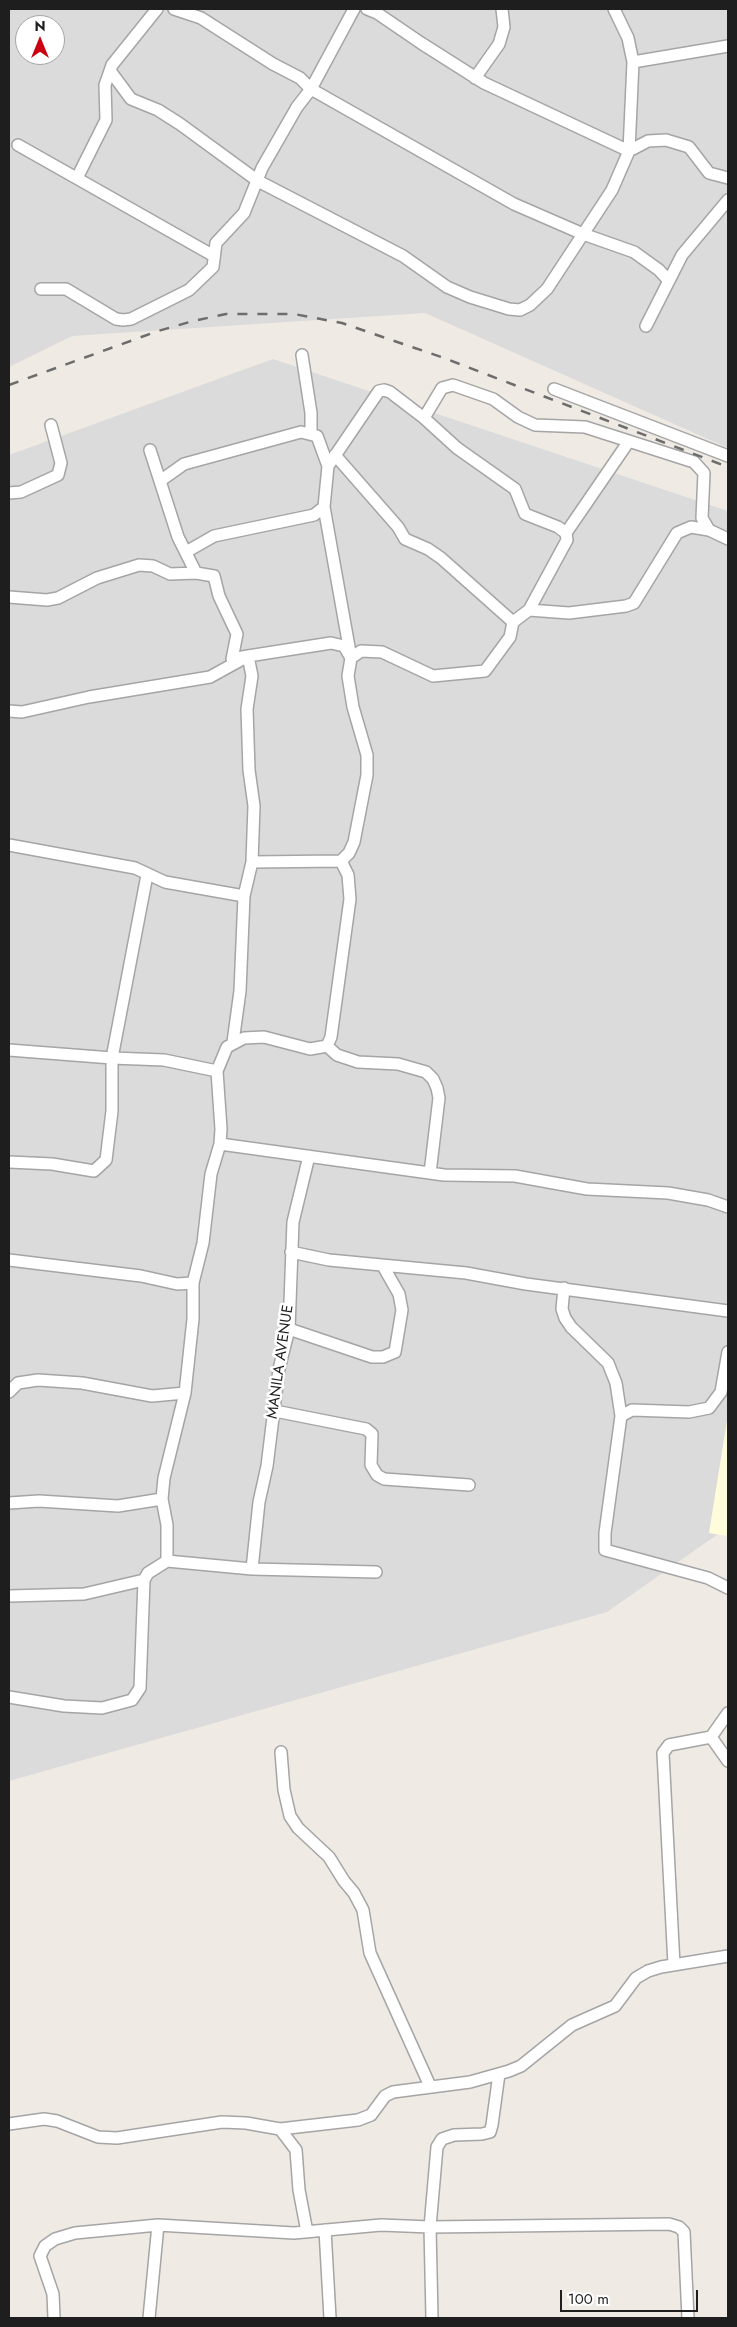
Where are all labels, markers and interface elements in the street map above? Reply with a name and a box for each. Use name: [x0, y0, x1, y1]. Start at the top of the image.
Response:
north arrow: [15, 15, 65, 65]
text: N: [34, 16, 46, 36]
street label: MANILA AVENUE: [264, 1304, 298, 1420]
scale bar: [562, 2280, 700, 2312]
text: 100 m: [568, 2288, 609, 2310]

